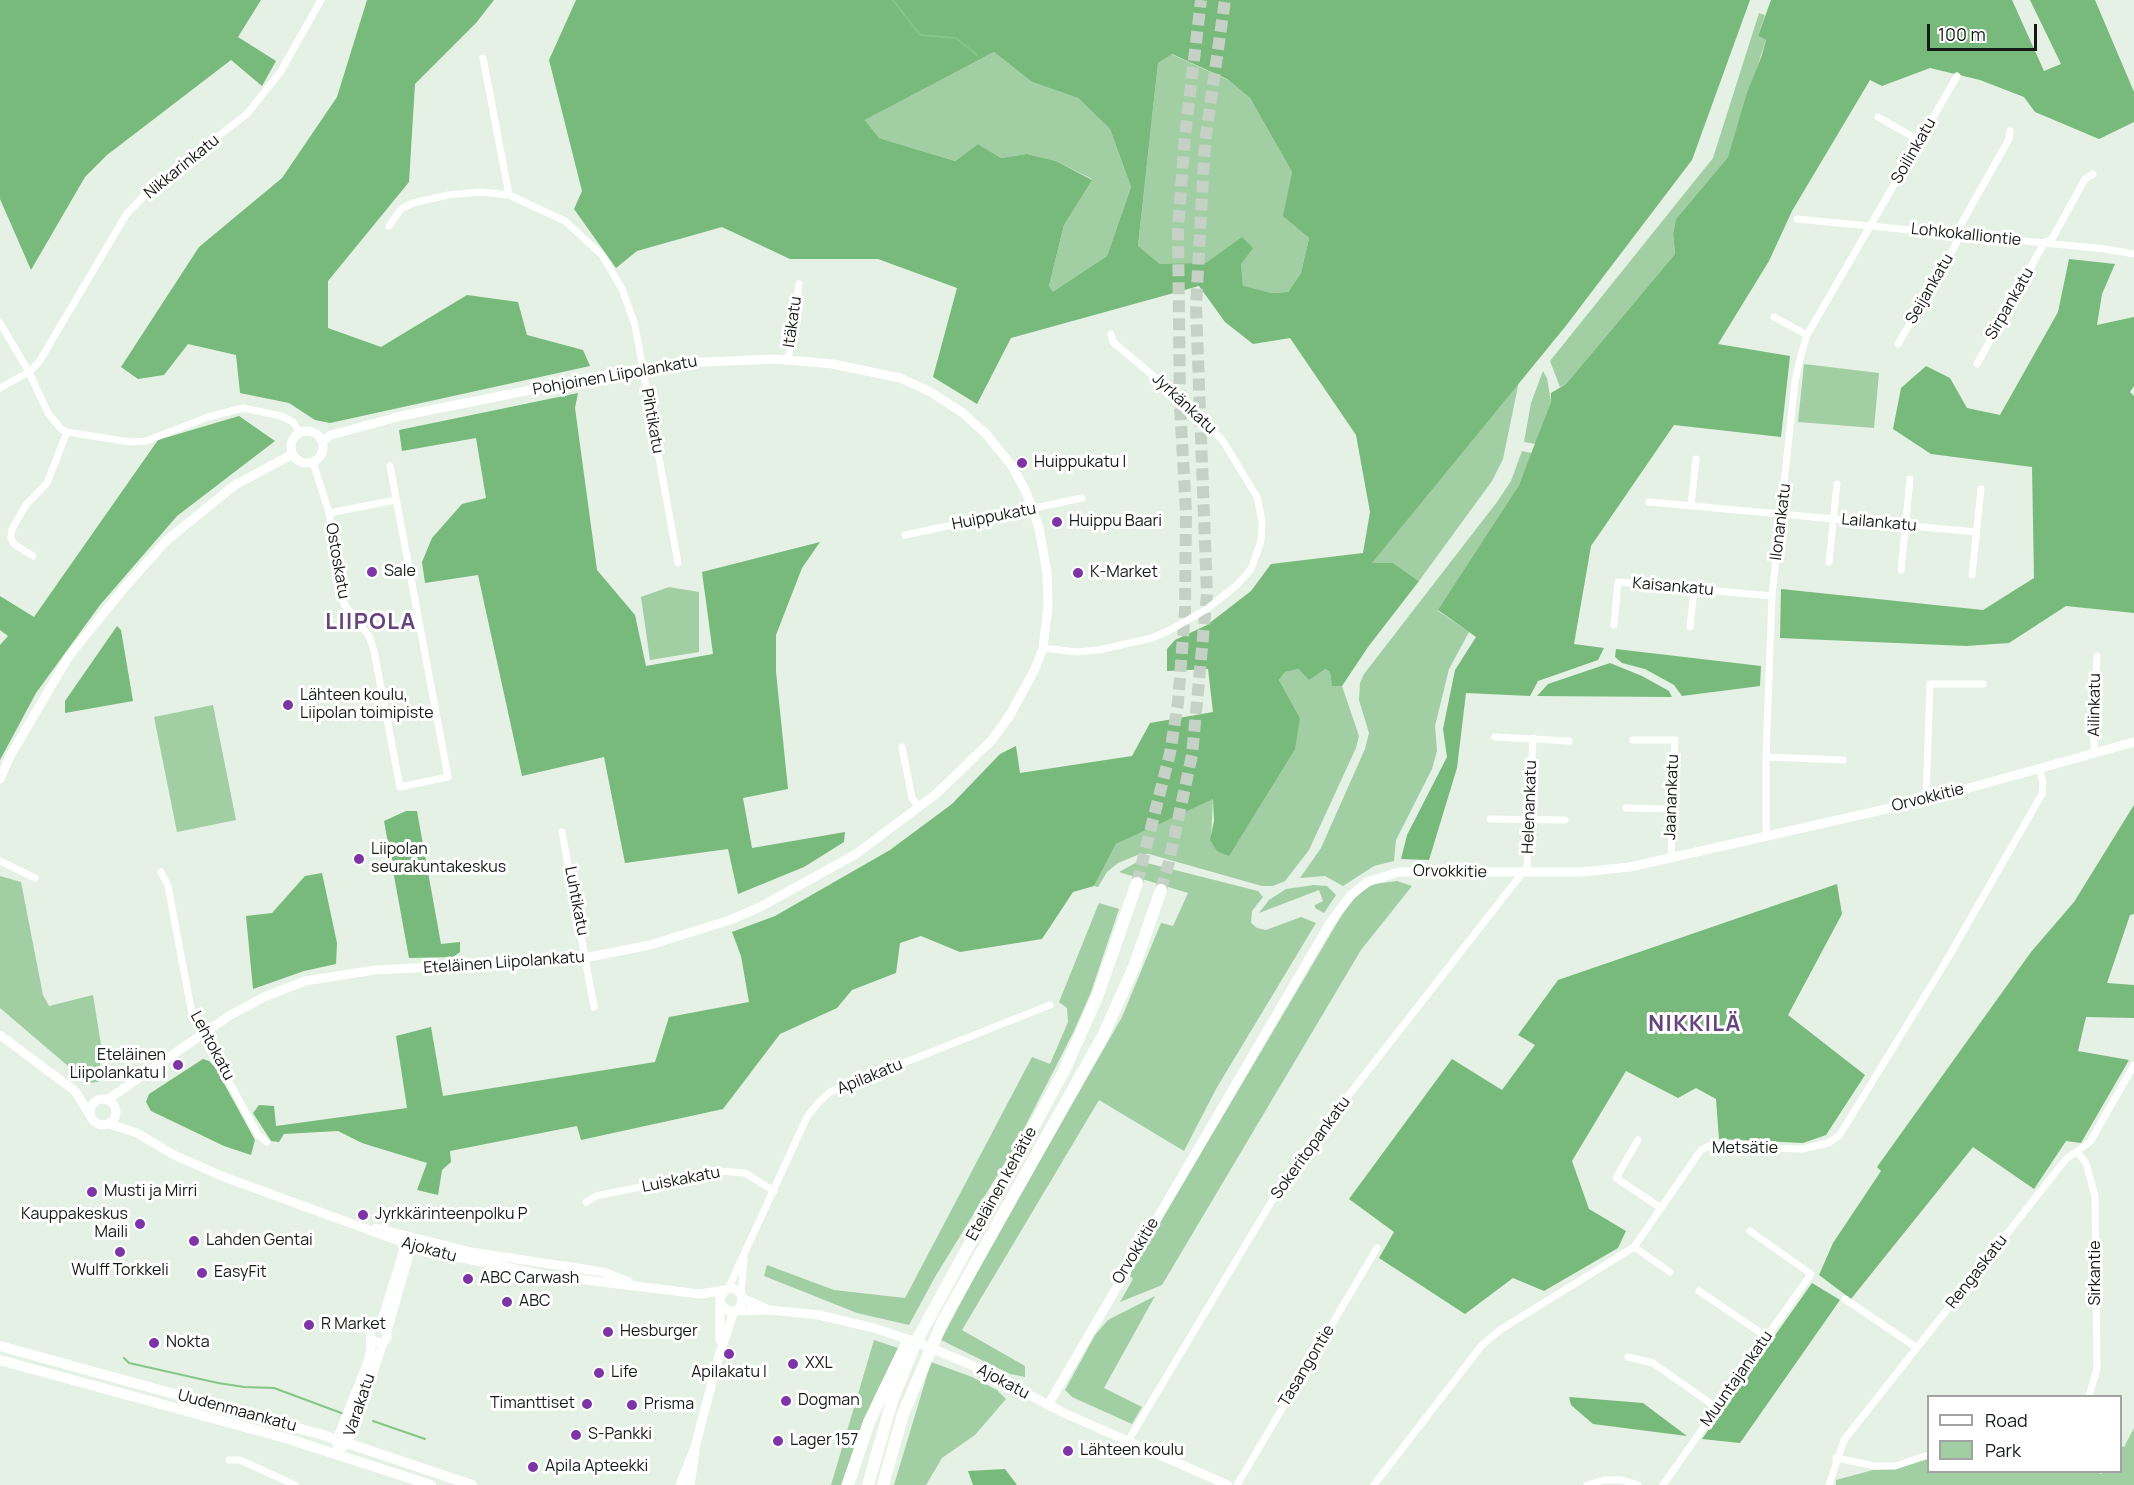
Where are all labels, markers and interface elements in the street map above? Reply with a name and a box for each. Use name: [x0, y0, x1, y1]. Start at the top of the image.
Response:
scale bar: [1930, 12, 2040, 50]
text: 100 m: [1938, 22, 1986, 46]
street label: Soilinkatu: [1887, 115, 1941, 187]
street label: Nikkarinkatu: [141, 131, 223, 203]
street label: Lohkokalliontie: [1910, 220, 2022, 250]
street label: Seijankatu: [1902, 250, 1958, 328]
street label: Sirpankatu: [1982, 265, 2038, 343]
street label: Itäkatu: [780, 295, 806, 349]
street label: Pohjoinen Liipolankatu: [531, 352, 699, 400]
street label: Jyrkänkatu: [1148, 369, 1220, 439]
street label: Pihtikatu: [637, 387, 667, 455]
place label: Huippukatu I: [1034, 453, 1126, 473]
marker: Huippukatu I: [1015, 456, 1029, 470]
street label: Ilonankatu: [1767, 482, 1795, 562]
street label: Huippukatu: [950, 499, 1038, 535]
street label: Lailankatu: [1840, 510, 1918, 536]
place label: Huippu Baari: [1069, 512, 1162, 532]
marker: Huippu Baari: [1050, 515, 1064, 529]
street label: Ostoskatu: [321, 522, 353, 600]
place label: Sale: [384, 562, 416, 582]
place label: K-Market: [1090, 563, 1158, 583]
marker: Sale: [365, 565, 379, 579]
marker: K-Market: [1071, 566, 1085, 580]
street label: Kaisankatu: [1631, 574, 1715, 600]
district label: LIIPOLA: [325, 610, 417, 636]
street label: Ailinkatu: [2085, 673, 2105, 737]
place label: Lähteen koulu, Liipolan toimipiste: [300, 686, 434, 724]
marker: Lähteen koulu, Liipolan toimipiste: [281, 698, 295, 712]
street label: Jaanankatu: [1661, 754, 1683, 840]
street label: Helenankatu: [1519, 760, 1541, 854]
street label: Orvokkitie: [1890, 780, 1966, 816]
place label: Liipolan seurakuntakeskus: [371, 840, 506, 878]
marker: Liipolan seurakuntakeskus: [352, 852, 366, 866]
street label: Orvokkitie: [1413, 862, 1487, 882]
street label: Luhtikatu: [560, 865, 592, 937]
street label: Eteläinen Liipolankatu: [423, 948, 585, 978]
street label: Lehtokatu: [186, 1008, 238, 1084]
district label: NIKKILÄ: [1648, 1012, 1742, 1038]
place label: Eteläinen Liipolankatu I: [70, 1046, 166, 1084]
street label: Apilakatu: [835, 1055, 905, 1099]
marker: Eteläinen Liipolankatu I: [171, 1058, 185, 1072]
street label: Sokeritopankatu: [1267, 1093, 1355, 1203]
street label: Eteläinen kehätie: [963, 1124, 1041, 1244]
street label: Metsätie: [1712, 1139, 1778, 1159]
street label: Luiskakatu: [640, 1163, 722, 1197]
place label: Musti ja Mirri: [104, 1182, 197, 1202]
marker: Musti ja Mirri: [85, 1185, 99, 1199]
place label: Kauppakeskus Maili: [21, 1205, 128, 1243]
place label: Jyrkkärinteenpolku P: [375, 1205, 527, 1225]
marker: Jyrkkärinteenpolku P: [356, 1208, 370, 1222]
street label: Orvokkitie: [1109, 1214, 1163, 1288]
marker: Kauppakeskus Maili: [133, 1217, 147, 1231]
place label: Lahden Gentai: [206, 1231, 313, 1251]
street label: Rengaskatu: [1942, 1231, 2012, 1313]
street label: Ajokatu: [399, 1233, 459, 1267]
marker: Lahden Gentai: [187, 1234, 201, 1248]
street label: Sirkantie: [2086, 1240, 2106, 1306]
marker: Wulff Torkkeli: [113, 1245, 127, 1259]
place label: Wulff Torkkeli: [71, 1261, 169, 1281]
place label: EasyFit: [214, 1263, 267, 1283]
marker: EasyFit: [195, 1266, 209, 1280]
place label: ABC Carwash: [480, 1269, 579, 1289]
marker: ABC Carwash: [461, 1272, 475, 1286]
place label: ABC: [519, 1292, 550, 1312]
marker: ABC: [500, 1295, 514, 1309]
place label: R Market: [321, 1315, 386, 1335]
marker: R Market: [302, 1318, 316, 1332]
place label: Hesburger: [620, 1322, 698, 1342]
street label: Tasangontie: [1275, 1322, 1339, 1410]
marker: Hesburger: [601, 1325, 615, 1339]
street label: Muuntajankatu: [1697, 1327, 1777, 1431]
place label: Nokta: [166, 1333, 210, 1353]
marker: Nokta: [147, 1336, 161, 1350]
marker: Apilakatu I: [722, 1347, 736, 1361]
place label: XXL: [805, 1354, 833, 1374]
marker: XXL: [786, 1357, 800, 1371]
street label: Ajokatu: [974, 1360, 1032, 1404]
place label: Life: [611, 1363, 638, 1383]
place label: Apilakatu I: [691, 1363, 767, 1383]
marker: Life: [592, 1366, 606, 1380]
street label: Varakatu: [340, 1371, 380, 1439]
street label: Uudenmaankatu: [175, 1386, 299, 1436]
place label: Dogman: [798, 1391, 860, 1411]
place label: Timanttiset: [490, 1394, 575, 1414]
marker: Dogman: [779, 1394, 793, 1408]
place label: Prisma: [644, 1395, 694, 1415]
legend: [1927, 1395, 2122, 1473]
marker: Timanttiset: [580, 1397, 594, 1411]
marker: Prisma: [625, 1398, 639, 1412]
text: Road: [1985, 1408, 2028, 1432]
place label: S-Pankki: [588, 1425, 652, 1445]
marker: S-Pankki: [569, 1428, 583, 1442]
place label: Lager 157: [790, 1431, 858, 1451]
marker: Lager 157: [771, 1434, 785, 1448]
text: Park: [1985, 1438, 2021, 1462]
place label: Lähteen koulu: [1080, 1441, 1184, 1461]
marker: Lähteen koulu: [1061, 1444, 1075, 1458]
place label: Apila Apteekki: [545, 1457, 648, 1477]
marker: Apila Apteekki: [526, 1460, 540, 1474]

